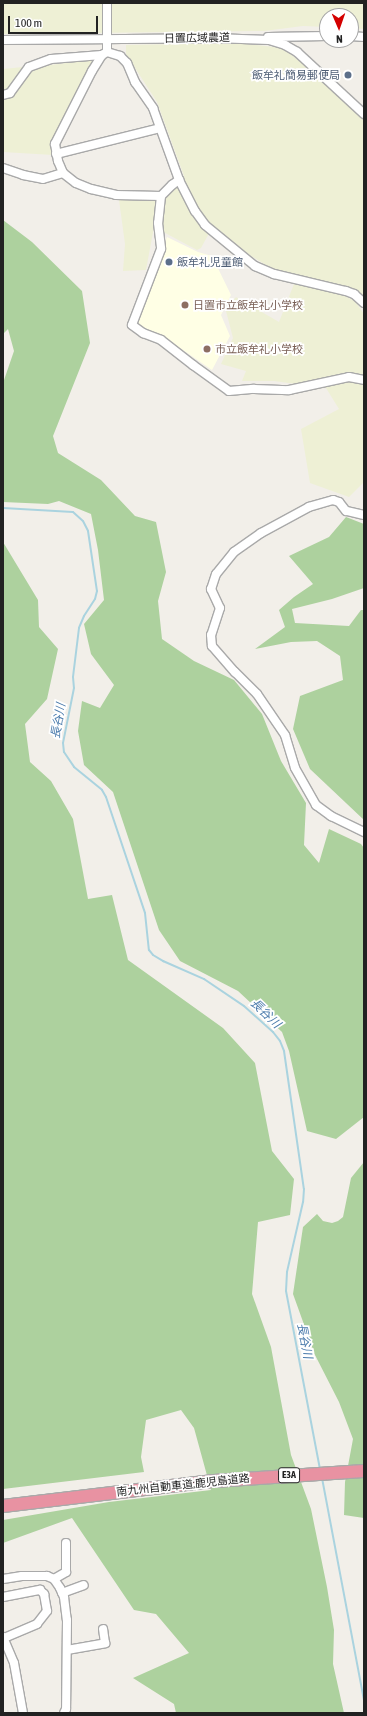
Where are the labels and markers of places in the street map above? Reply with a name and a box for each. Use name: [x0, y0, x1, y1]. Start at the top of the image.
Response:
place label: 飯牟礼簡易郵便局: [252, 68, 340, 82]
marker: 飯牟礼簡易郵便局: [343, 70, 353, 80]
place label: 飯牟礼児童館: [177, 255, 243, 269]
marker: 飯牟礼児童館: [164, 257, 174, 267]
place label: 日置市立飯牟礼小学校: [193, 298, 303, 312]
marker: 日置市立飯牟礼小学校: [180, 300, 190, 310]
place label: 市立飯牟礼小学校: [215, 342, 303, 356]
marker: 市立飯牟礼小学校: [202, 344, 212, 354]

